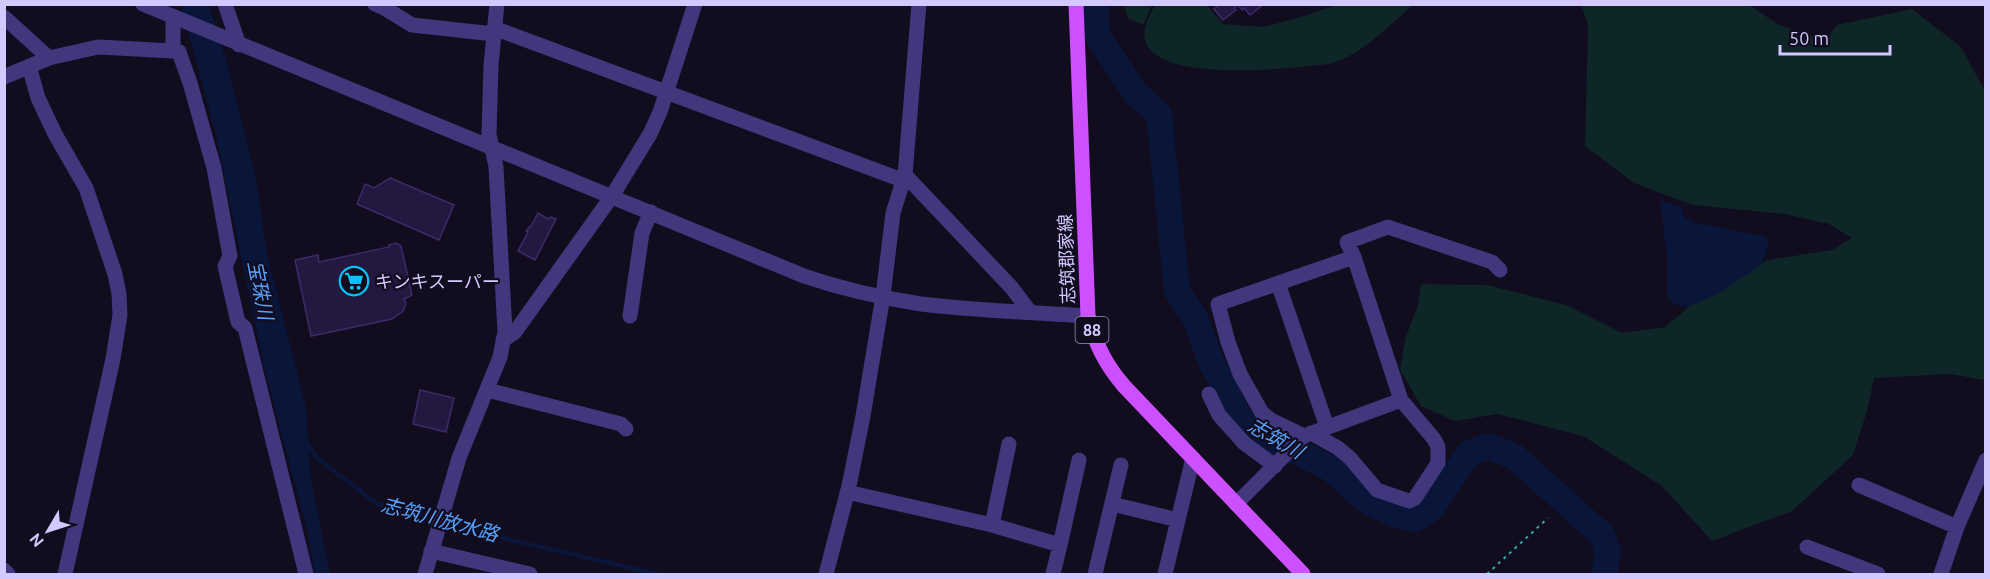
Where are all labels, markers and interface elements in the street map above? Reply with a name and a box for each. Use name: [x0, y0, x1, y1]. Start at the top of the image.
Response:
scale bar: [1780, 18, 1890, 56]
text: 50 m: [1789, 28, 1829, 48]
street label: 志筑郡家線: [1054, 214, 1078, 304]
water label: 宝珠川: [244, 258, 278, 324]
supermarket icon: キンキスーパー: [338, 265, 370, 297]
place label: キンキスーパー: [375, 271, 500, 291]
road number: 88: [1076, 317, 1108, 343]
water label: 志筑川: [1244, 413, 1309, 464]
water label: 志筑川放水路: [379, 492, 503, 546]
north arrow: [18, 501, 78, 561]
text: N: [26, 530, 47, 551]

